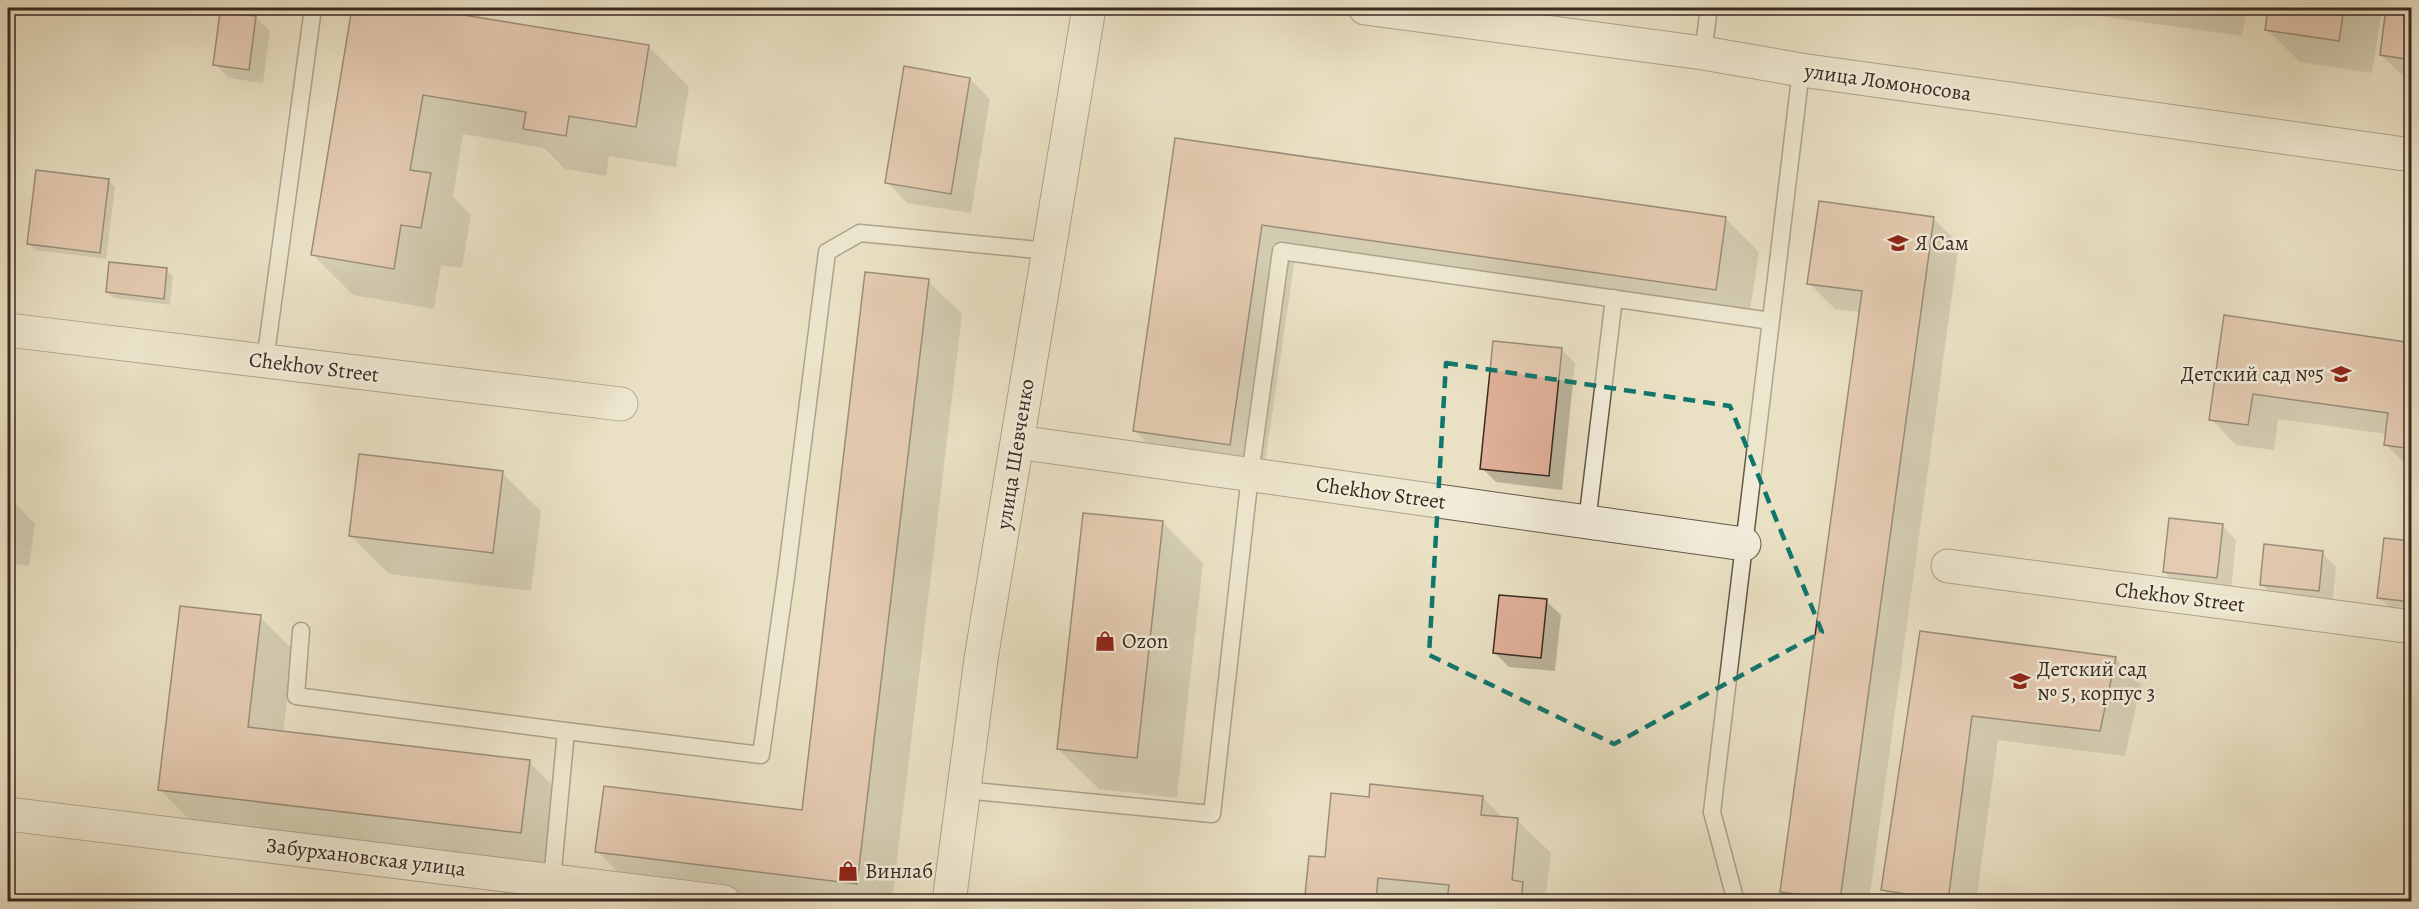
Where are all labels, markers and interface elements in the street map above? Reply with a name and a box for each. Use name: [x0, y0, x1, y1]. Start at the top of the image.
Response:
street label: улица Ломоносова: [1802, 56, 1974, 108]
place label: Я Сам: [1915, 229, 1969, 257]
school or university icon: Я Сам: [1886, 231, 1910, 255]
street label: Chekhov Street: [247, 345, 381, 389]
place label: Детский сад №5: [2181, 360, 2324, 388]
school or university icon: Детский сад №5: [2329, 362, 2353, 386]
street label: улица Шевченко: [989, 377, 1041, 532]
street label: Chekhov Street: [1314, 470, 1448, 516]
street label: Chekhov Street: [2113, 575, 2247, 619]
place label: Ozon: [1122, 627, 1168, 655]
shop icon: Ozon: [1093, 629, 1117, 653]
place label: Детский сад № 5, корпус 3: [2037, 655, 2155, 707]
school or university icon: Детский сад № 5, корпус 3: [2008, 669, 2032, 693]
street label: Забурхановская улица: [264, 831, 468, 883]
place label: Винлаб: [865, 857, 933, 885]
shop icon: Винлаб: [836, 859, 860, 883]

